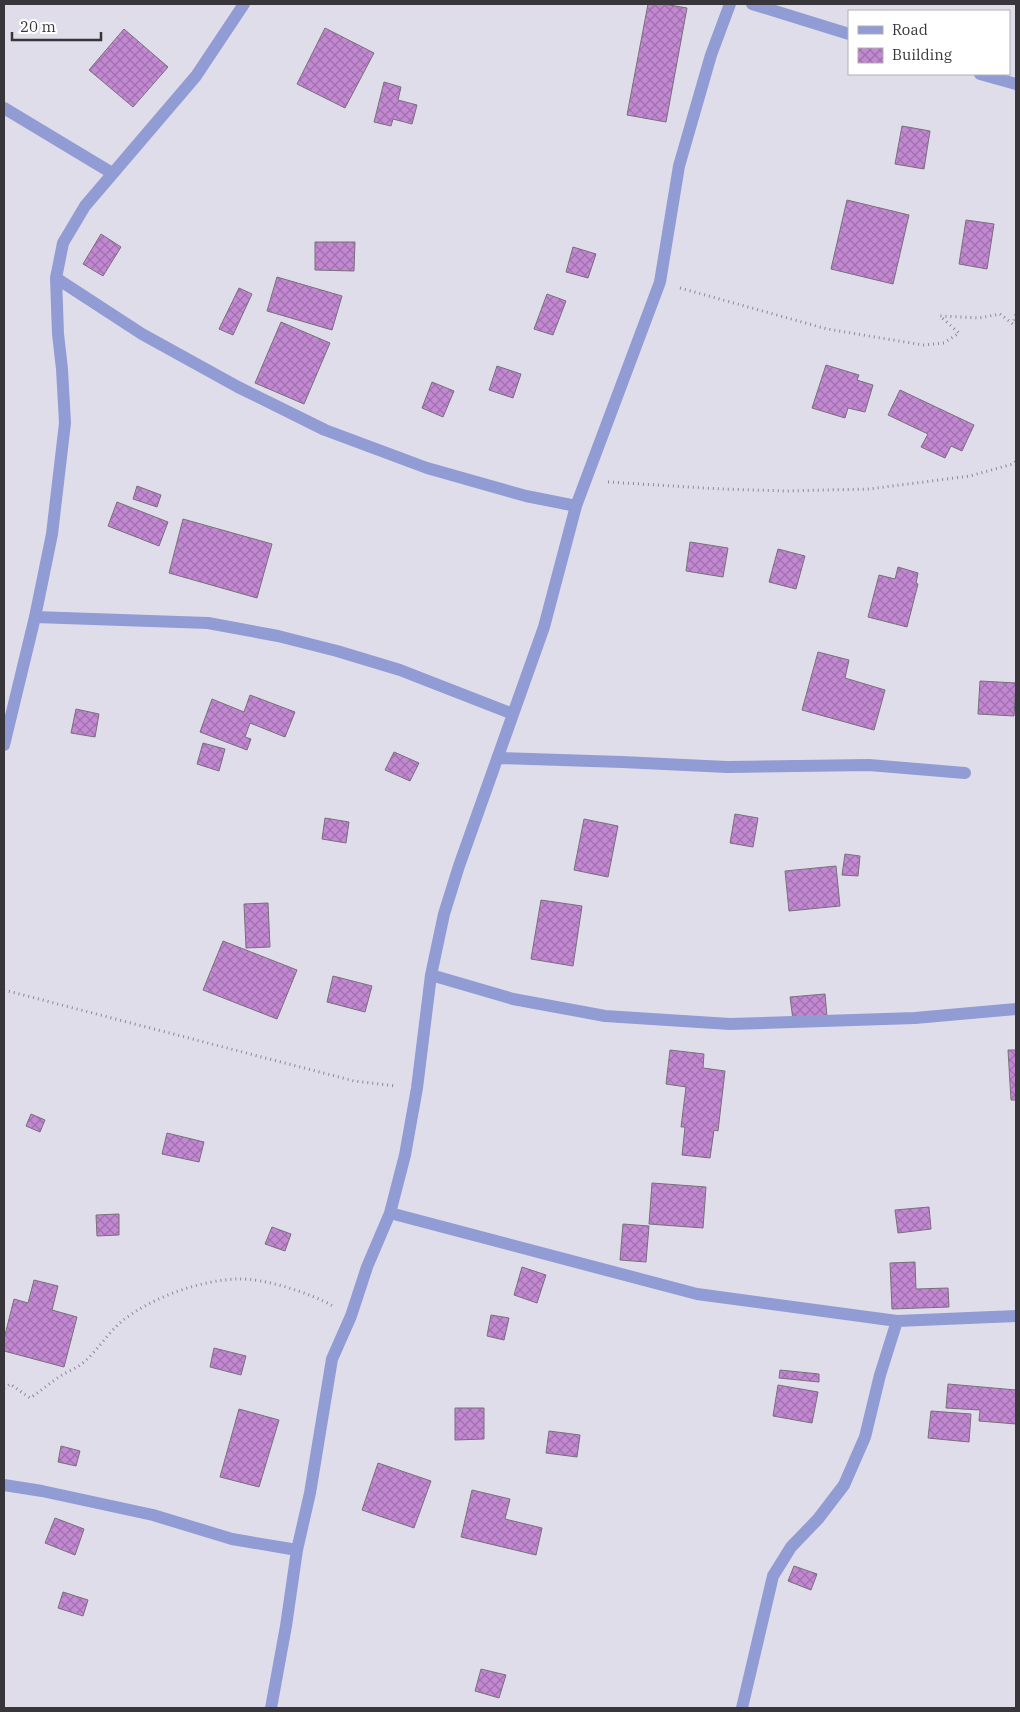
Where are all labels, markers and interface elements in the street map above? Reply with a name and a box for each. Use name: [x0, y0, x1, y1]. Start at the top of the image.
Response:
scale bar: [12, 10, 101, 42]
legend: [848, 10, 1010, 75]
text: 20 m: [20, 17, 56, 36]
text: Road: [892, 20, 928, 39]
text: Building: [892, 45, 952, 64]

